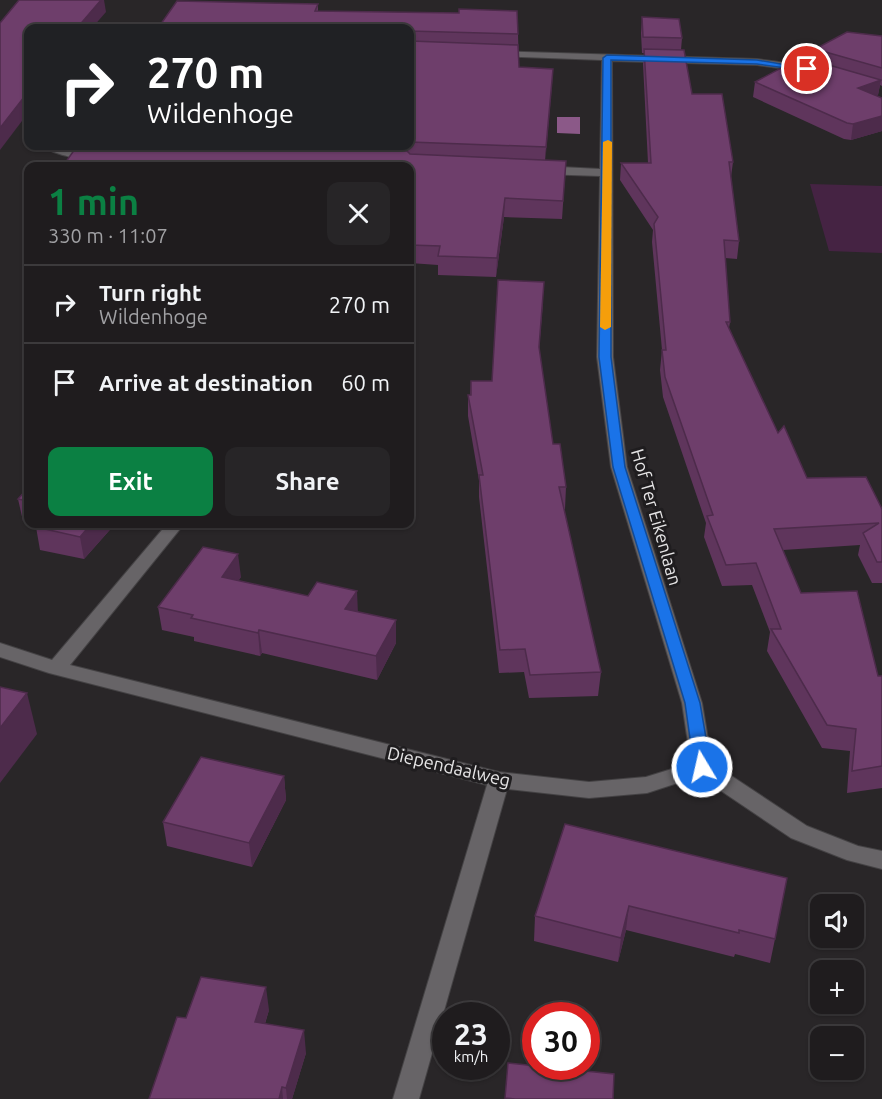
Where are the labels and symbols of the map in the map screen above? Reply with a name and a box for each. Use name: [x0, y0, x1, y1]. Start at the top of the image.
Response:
pin: [781, 43, 832, 94]
street label: Hof Ter Eikenlaan: [628, 446, 686, 588]
position arrow: [670, 735, 734, 799]
street label: Diependaalweg: [385, 742, 513, 790]
speed limit sign: 30: [522, 1002, 600, 1080]

